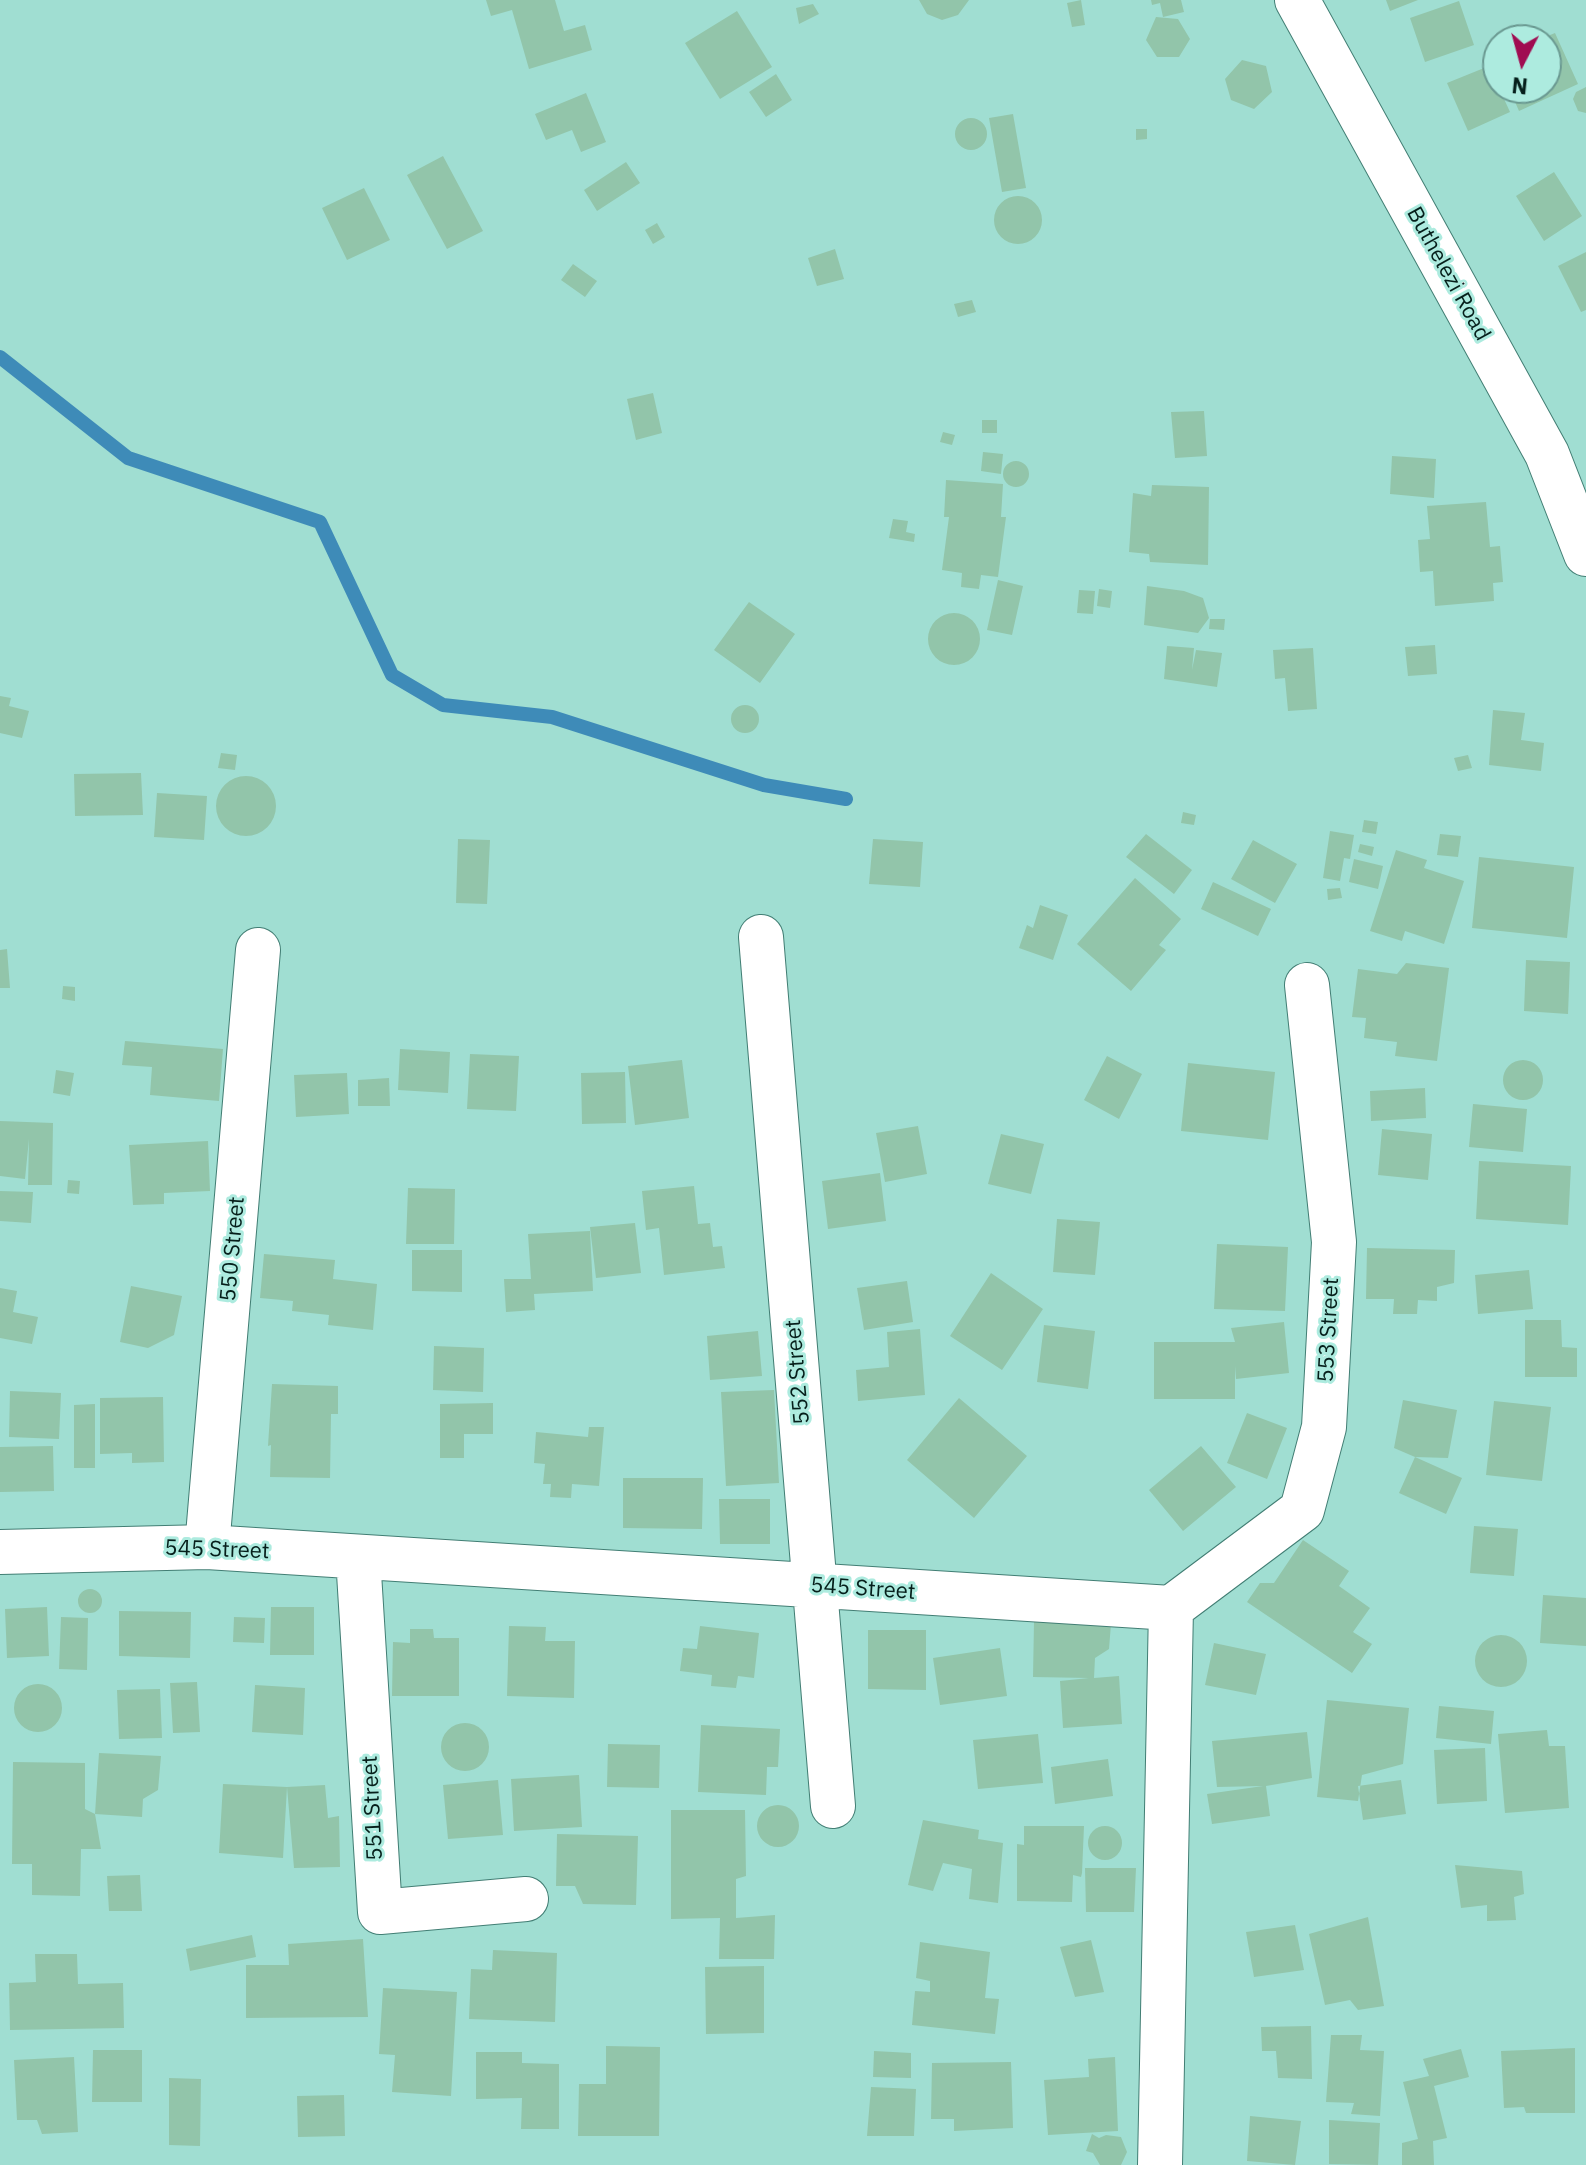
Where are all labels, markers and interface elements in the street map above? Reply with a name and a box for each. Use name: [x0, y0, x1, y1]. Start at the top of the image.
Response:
north arrow: [1482, 24, 1562, 104]
text: N: [1510, 71, 1529, 102]
street label: Buthelezi Road: [1400, 203, 1496, 345]
street label: 550 Street: [215, 1195, 251, 1303]
street label: 553 Street: [1313, 1277, 1345, 1383]
street label: 552 Street: [780, 1318, 816, 1426]
street label: 545 Street: [164, 1535, 270, 1565]
street label: 545 Street: [810, 1572, 916, 1606]
street label: 551 Street: [357, 1755, 389, 1861]

